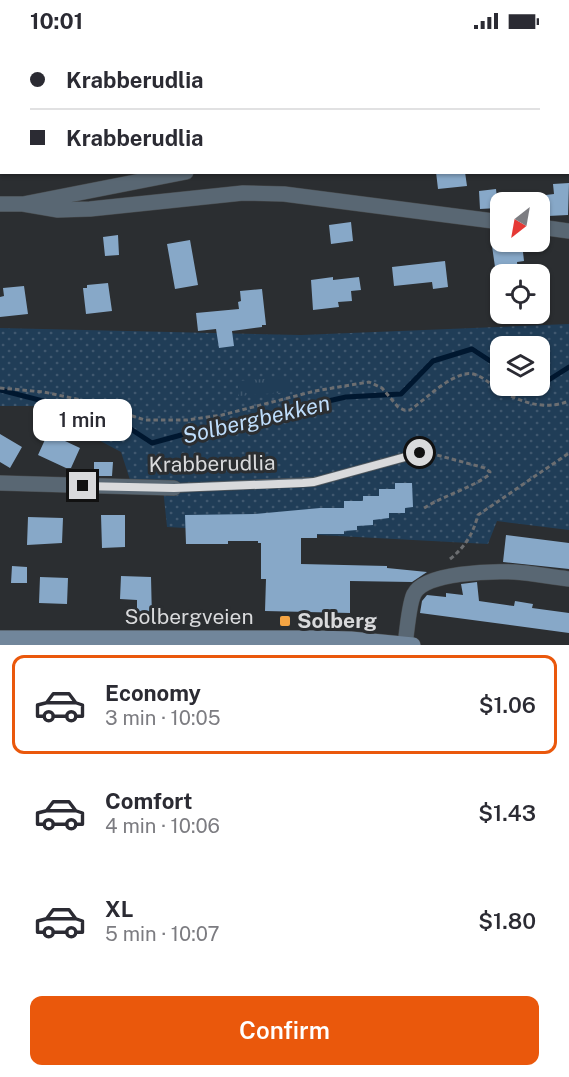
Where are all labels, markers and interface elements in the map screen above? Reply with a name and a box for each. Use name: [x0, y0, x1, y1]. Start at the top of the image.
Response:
text: 10:01: [30, 8, 83, 34]
text: Krabberudlia: [66, 67, 204, 93]
text: Krabberudlia: [66, 125, 204, 151]
north arrow: [490, 192, 550, 252]
map controls: [490, 192, 550, 396]
button: locate: [490, 264, 550, 324]
button: layers: [490, 336, 550, 396]
water label: Solbergbekken: [180, 389, 332, 449]
callout: 1 min: [34, 399, 132, 441]
text: 1 min: [59, 408, 106, 432]
route start: [406, 439, 433, 466]
street label: Krabberudlia: [148, 450, 276, 477]
route end: [69, 472, 96, 499]
street label: Solbergveien: [124, 604, 254, 629]
place label: Solberg: [297, 608, 377, 633]
marker: Solberg: [278, 614, 292, 628]
icon: car: [33, 678, 87, 732]
text: Economy: [105, 680, 201, 706]
text: $1.06: [479, 692, 536, 718]
text: 3 min · 10:05: [105, 706, 221, 730]
icon: car: [33, 786, 87, 840]
text: Comfort: [105, 788, 192, 814]
text: $1.43: [478, 800, 536, 826]
text: 4 min · 10:06: [105, 814, 220, 838]
icon: car: [33, 894, 87, 948]
text: XL: [105, 896, 133, 922]
text: $1.80: [478, 908, 536, 934]
text: 5 min · 10:07: [105, 922, 220, 946]
button: Confirm: [30, 996, 539, 1065]

